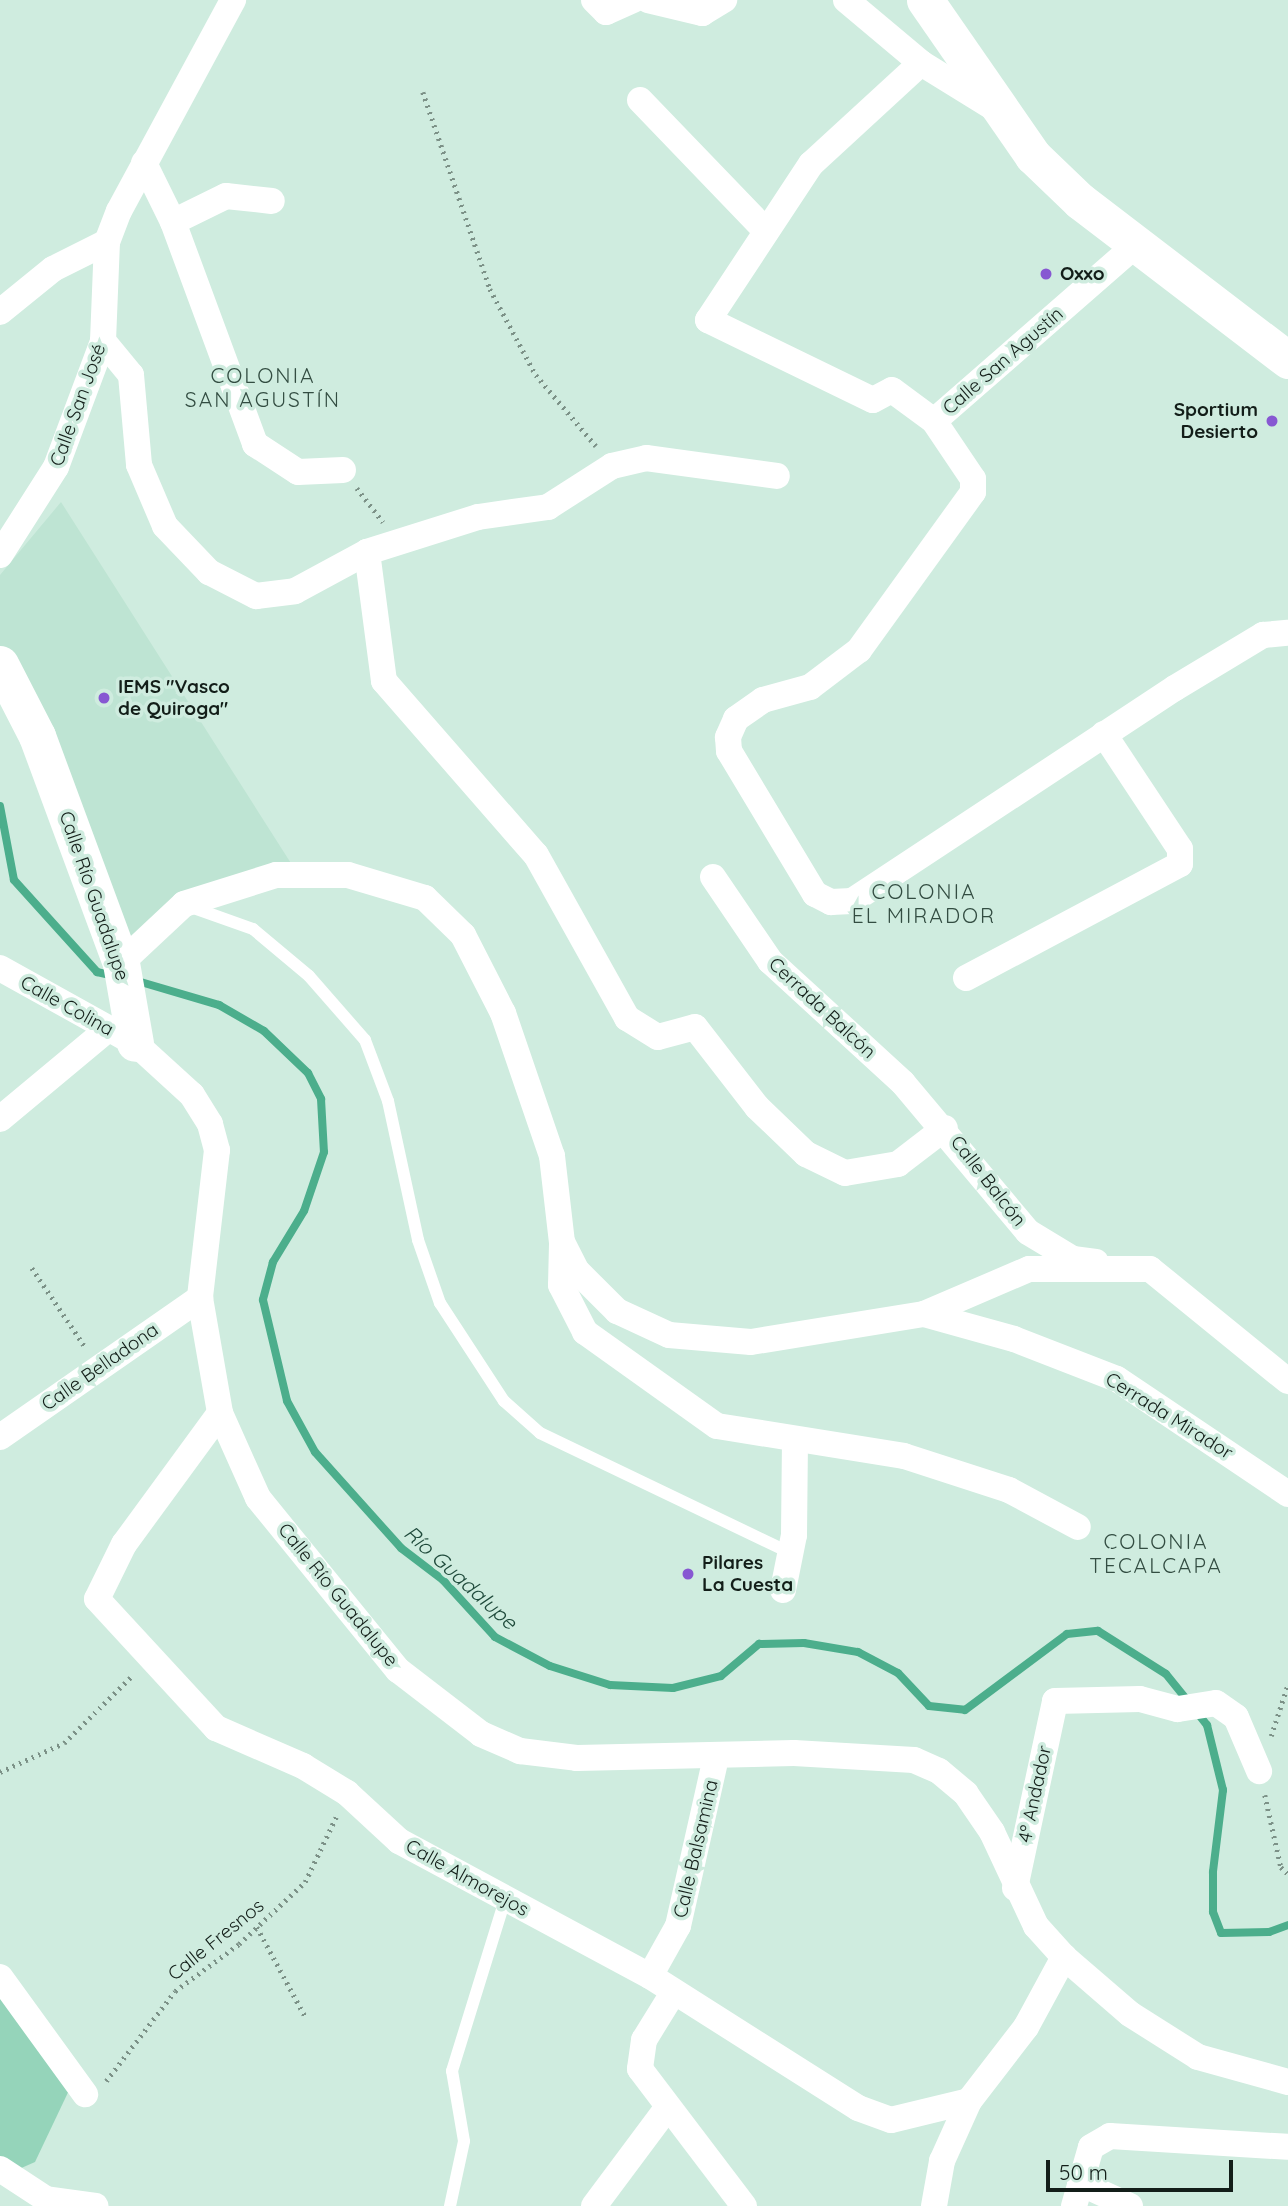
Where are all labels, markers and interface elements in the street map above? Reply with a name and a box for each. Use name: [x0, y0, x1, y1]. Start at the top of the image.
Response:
place label: Oxxo: [1060, 263, 1105, 285]
marker: Oxxo: [1038, 266, 1054, 282]
street label: Calle San Agustín: [938, 303, 1068, 419]
street label: Calle San José: [45, 341, 111, 469]
district label: COLONIA SAN AGUSTÍN: [186, 362, 340, 412]
place label: Sportium Desierto: [1174, 399, 1258, 443]
marker: Sportium Desierto: [1264, 413, 1280, 429]
place label: IEMS "Vasco de Quiroga": [118, 676, 230, 720]
marker: IEMS "Vasco de Quiroga": [96, 690, 112, 706]
street label: Calle Río Guadalupe: [54, 808, 134, 984]
district label: COLONIA EL MIRADOR: [853, 878, 995, 928]
street label: Cerrada Balcón: [764, 953, 880, 1063]
street label: Calle Colina: [16, 971, 118, 1041]
street label: Calle Balcón: [946, 1131, 1030, 1231]
street label: Calle Belladona: [37, 1318, 163, 1416]
street label: Cerrada Mirador: [1101, 1368, 1237, 1464]
street label: Calle Río Guadalupe: [273, 1519, 403, 1671]
water label: Río Guadalupe: [399, 1520, 523, 1634]
district label: COLONIA TECALCAPA: [1090, 1528, 1222, 1578]
place label: Pilares La Cuesta: [702, 1552, 793, 1596]
marker: Pilares La Cuesta: [680, 1566, 696, 1582]
street label: 4º Andador: [1014, 1743, 1056, 1845]
street label: Calle Balsamina: [669, 1778, 723, 1920]
street label: Calle Almorejos: [402, 1835, 532, 1921]
street label: Calle Fresnos: [163, 1894, 269, 1986]
scale bar: [1050, 2146, 1237, 2190]
text: 50 m: [1059, 2159, 1108, 2185]

